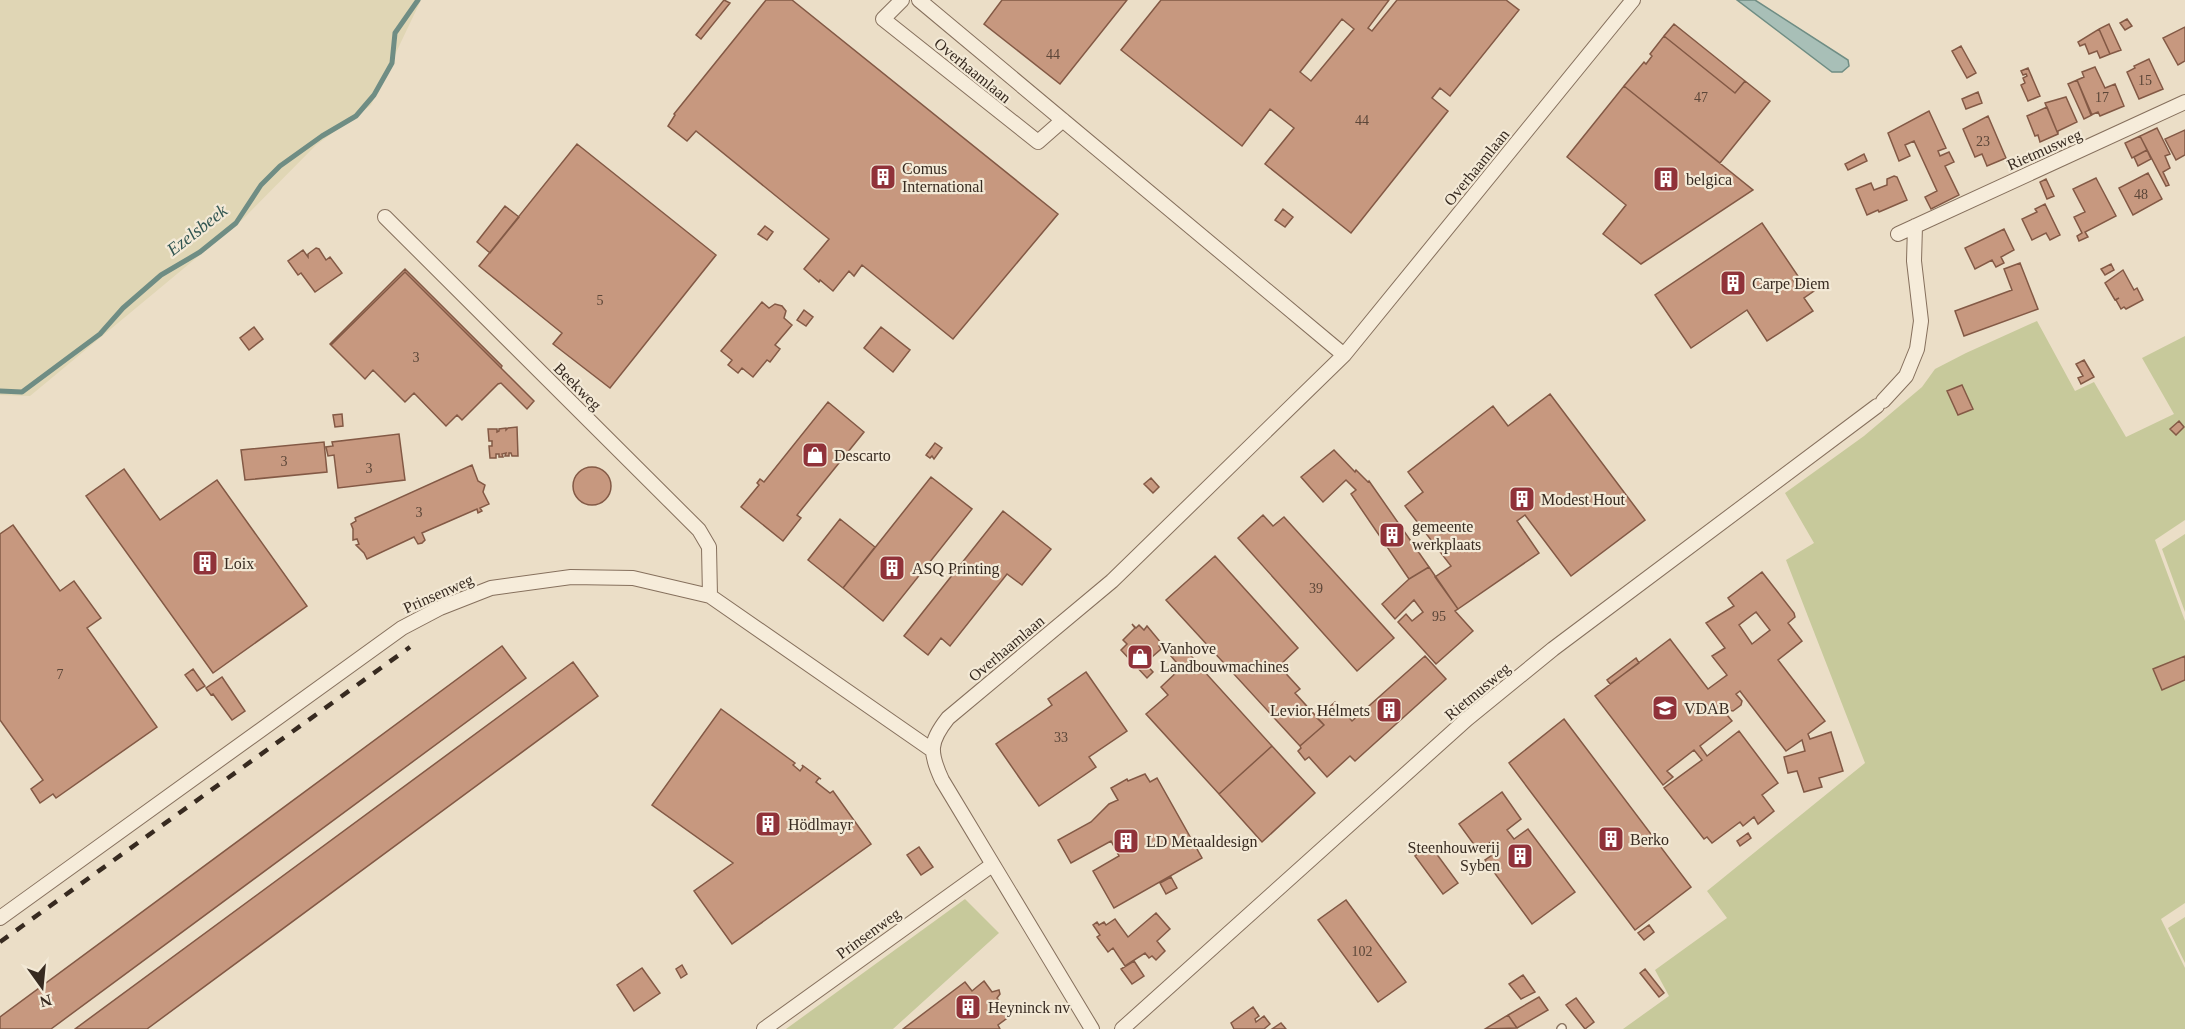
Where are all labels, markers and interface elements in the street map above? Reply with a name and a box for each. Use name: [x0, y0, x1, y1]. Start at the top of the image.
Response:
street label: Overhaamlaan: [931, 34, 1014, 106]
house number: 44: [1046, 47, 1060, 62]
house number: 15: [2138, 73, 2152, 88]
house number: 47: [1694, 90, 1708, 105]
house number: 17: [2095, 90, 2109, 105]
house number: 44: [1355, 113, 1369, 128]
street label: Rietmusweg: [2004, 125, 2085, 174]
street label: Overhaamlaan: [1440, 126, 1512, 209]
house number: 23: [1976, 134, 1990, 149]
place label: Comus International: [902, 160, 984, 195]
building icon: Comus International: [868, 162, 898, 192]
building icon: belgica: [1651, 164, 1681, 194]
place label: belgica: [1686, 171, 1732, 189]
house number: 48: [2134, 187, 2148, 202]
water label: Ezelsbeek: [162, 200, 232, 260]
building icon: Carpe Diem: [1718, 268, 1748, 298]
place label: Carpe Diem: [1752, 275, 1830, 293]
house number: 5: [597, 293, 604, 308]
house number: 3: [413, 350, 420, 365]
street label: Beekweg: [550, 359, 605, 414]
shop icon: Descarto: [800, 440, 830, 470]
place label: Descarto: [834, 447, 891, 464]
house number: 3: [281, 454, 288, 469]
house number: 3: [366, 461, 373, 476]
building icon: Modest Hout: [1507, 484, 1537, 514]
place label: Modest Hout: [1541, 491, 1626, 508]
house number: 3: [416, 505, 423, 520]
place label: gemeente werkplaats: [1412, 518, 1481, 554]
building icon: gemeente werkplaats: [1377, 520, 1407, 550]
building icon: Loix: [190, 548, 220, 578]
building icon: ASQ Printing: [877, 553, 907, 583]
place label: Loix: [224, 555, 254, 572]
place label: ASQ Printing: [912, 560, 1000, 578]
street label: Prinsenweg: [401, 571, 476, 617]
house number: 39: [1309, 581, 1323, 596]
house number: 95: [1432, 609, 1446, 624]
street label: Overhaamlaan: [965, 612, 1048, 685]
place label: Vanhove Landbouwmachines: [1160, 640, 1289, 675]
shop icon: Vanhove Landbouwmachines: [1125, 642, 1155, 672]
street label: Rietmusweg: [1441, 659, 1514, 724]
house number: 7: [57, 667, 64, 682]
school or university icon: VDAB: [1650, 693, 1680, 723]
building icon: Levior Helmets: [1374, 695, 1404, 725]
place label: VDAB: [1684, 700, 1729, 717]
place label: Levior Helmets: [1270, 702, 1370, 719]
house number: 33: [1054, 730, 1068, 745]
building icon: Hödlmayr: [753, 809, 783, 839]
place label: Hödlmayr: [788, 816, 854, 834]
building icon: Berko: [1596, 824, 1626, 854]
building icon: LD Metaaldesign: [1111, 826, 1141, 856]
place label: Berko: [1630, 831, 1669, 848]
place label: LD Metaaldesign: [1146, 833, 1258, 851]
place label: Steenhouwerij Syben: [1408, 839, 1500, 875]
building icon: Steenhouwerij Syben: [1505, 841, 1535, 871]
street label: Prinsenweg: [833, 905, 904, 963]
house number: 102: [1352, 944, 1373, 959]
north arrow: [12, 957, 72, 1017]
text: N: [38, 991, 54, 1011]
building icon: Heyninck nv: [953, 992, 983, 1022]
place label: Heyninck nv: [988, 999, 1070, 1017]

